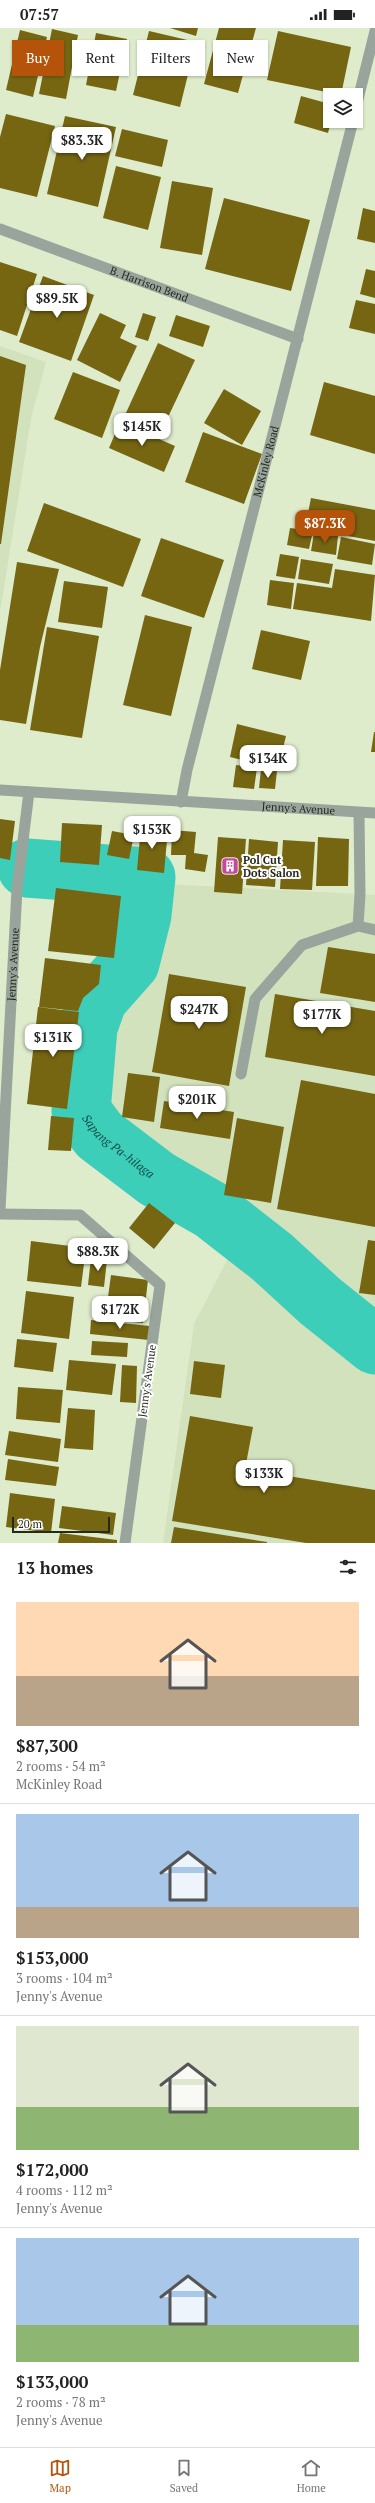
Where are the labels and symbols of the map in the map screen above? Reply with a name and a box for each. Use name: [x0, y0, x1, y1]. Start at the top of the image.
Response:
pin: $83.3K: [49, 127, 115, 161]
street label: B. Harrison Bend: [108, 263, 190, 305]
pin: $89.5K: [24, 285, 90, 319]
pin: $145K: [114, 413, 170, 447]
street label: McKinley Road: [250, 424, 282, 499]
pin: $87.3K: [292, 510, 358, 544]
pin: $134K: [240, 745, 296, 779]
street label: Jenny's Avenue: [261, 799, 336, 818]
pin: $153K: [124, 816, 180, 850]
place label: Pol Cut Dots Salon: [243, 853, 299, 880]
building icon: Pol Cut Dots Salon: [220, 856, 240, 876]
street label: Jenny's Avenue: [4, 927, 22, 1001]
pin: $247K: [171, 996, 227, 1030]
pin: $177K: [294, 1001, 350, 1035]
pin: $131K: [25, 1024, 81, 1058]
pin: $201K: [169, 1086, 225, 1120]
water label: Sapang Pa-hilaga: [79, 1111, 158, 1181]
pin: $88.3K: [65, 1238, 131, 1272]
pin: $172K: [92, 1296, 148, 1330]
street label: Jenny's Avenue: [135, 1343, 159, 1418]
pin: $133K: [236, 1460, 292, 1494]
scale bar: [12, 1515, 110, 1534]

